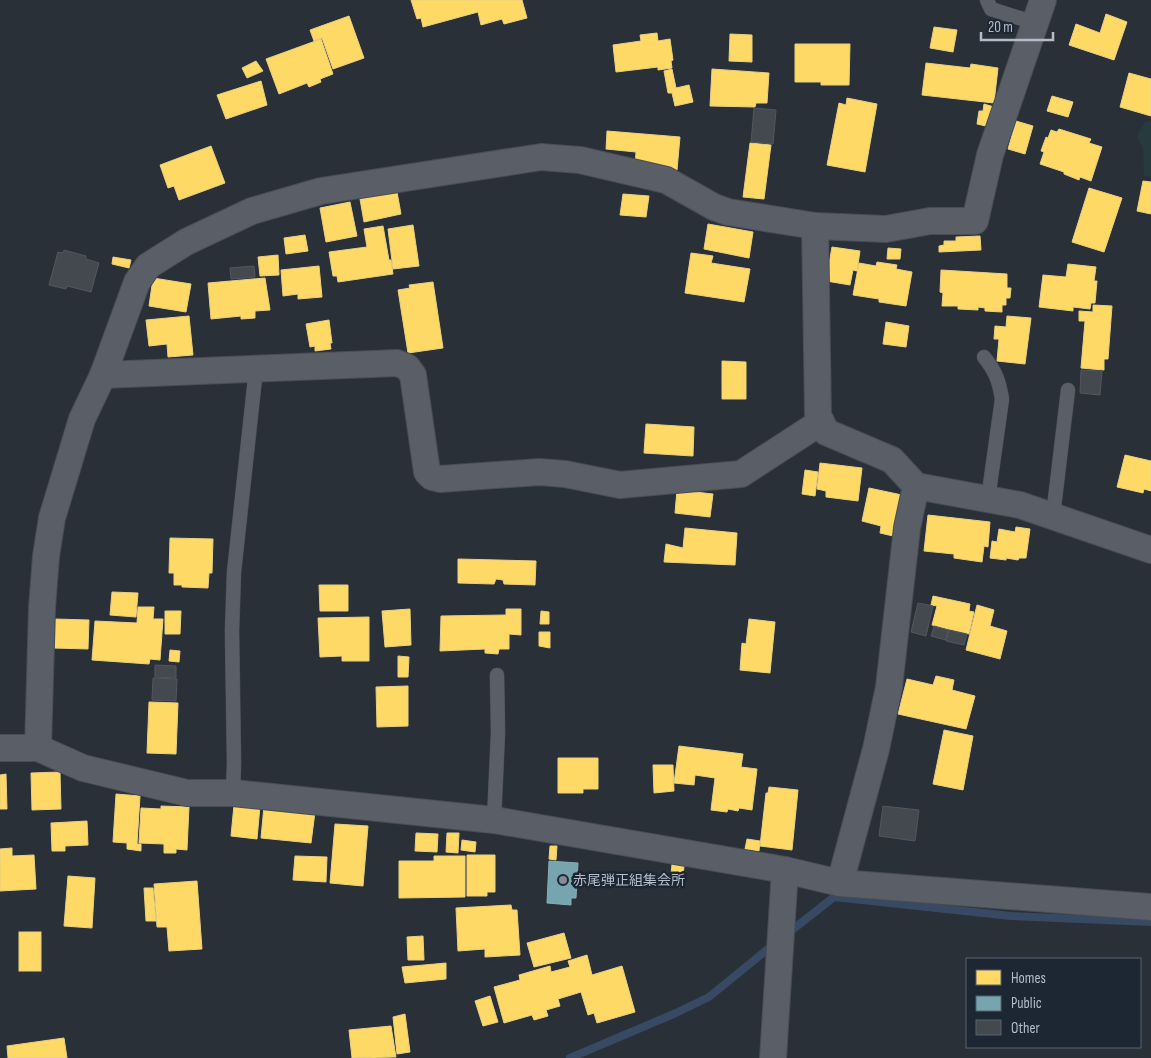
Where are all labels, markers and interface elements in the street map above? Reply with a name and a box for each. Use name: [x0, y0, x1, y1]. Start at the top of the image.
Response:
scale bar: [981, 10, 1054, 42]
text: 20 m: [988, 18, 1013, 37]
place label: 赤尾弾正組集会所: [573, 872, 685, 889]
marker: 赤尾弾正組集会所: [557, 874, 569, 886]
legend: [966, 958, 1141, 1048]
text: Homes: [1011, 969, 1046, 988]
text: Public: [1011, 994, 1042, 1013]
text: Other: [1011, 1019, 1040, 1038]

